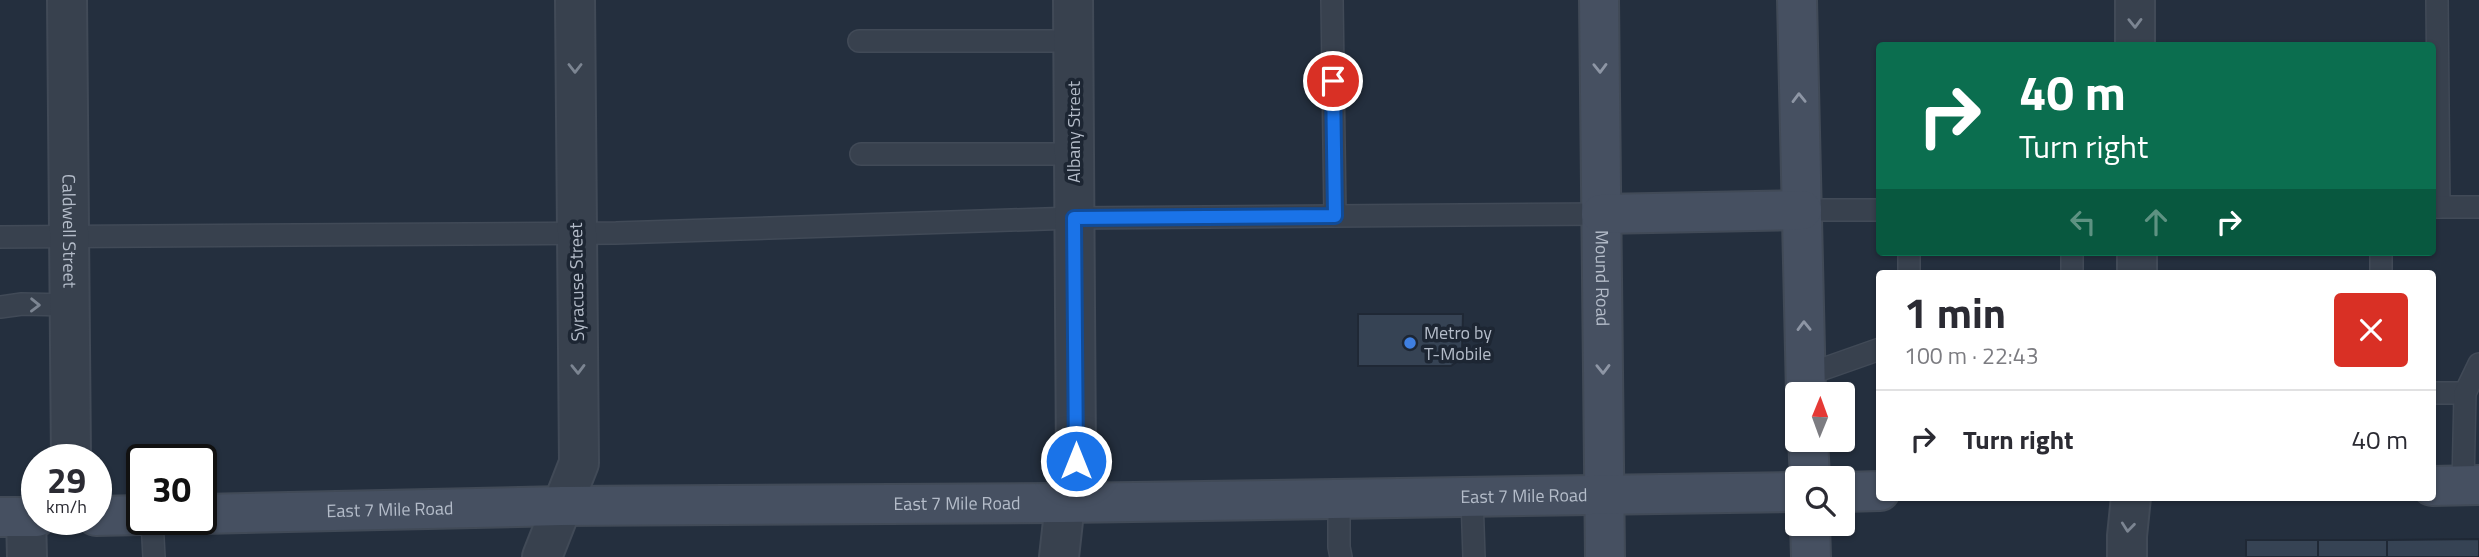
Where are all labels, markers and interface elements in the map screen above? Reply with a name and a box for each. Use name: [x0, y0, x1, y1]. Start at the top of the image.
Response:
one-way arrow: [2127, 18, 2143, 29]
pin: [1303, 51, 1363, 111]
text: 40 m: [2019, 54, 2126, 129]
icon: arrive: [1314, 62, 1352, 100]
one-way arrow: [567, 63, 583, 74]
one-way arrow: [1592, 63, 1608, 74]
icon: right: [1904, 70, 1995, 161]
street label: Albany Street: [1060, 80, 1087, 183]
one-way arrow: [1791, 92, 1807, 103]
text: Turn right: [2019, 122, 2148, 170]
street label: Caldwell Street: [56, 174, 84, 289]
icon: left: [2064, 203, 2102, 241]
icon: ahead: [2137, 203, 2175, 241]
icon: right: [2210, 203, 2248, 241]
street label: Syracuse Street: [562, 222, 591, 342]
street label: Mound Road: [1588, 230, 1617, 326]
text: 1 min: [1904, 280, 2006, 344]
button: close: [2334, 293, 2408, 367]
one-way arrow: [29, 297, 40, 312]
place label: Metro by T-Mobile: [1424, 319, 1492, 367]
one-way arrow: [1797, 320, 1812, 331]
marker: Metro by T-Mobile: [1402, 335, 1418, 351]
text: 100 m · 22:43: [1904, 338, 2039, 373]
one-way arrow: [570, 364, 586, 375]
one-way arrow: [1595, 364, 1611, 375]
north arrow: [1785, 382, 1855, 452]
map controls: [1785, 382, 1855, 536]
icon: right: [1904, 420, 1942, 458]
text: Turn right: [1963, 420, 2074, 459]
text: 40 m: [2351, 420, 2408, 459]
position arrow: [1039, 424, 1113, 498]
speed limit sign: 30: [126, 444, 217, 535]
text: 29: [47, 453, 86, 507]
button: search: [1785, 466, 1855, 536]
street label: East 7 Mile Road: [1460, 481, 1588, 510]
street label: East 7 Mile Road: [893, 489, 1021, 517]
text: km/h: [46, 493, 87, 520]
street label: East 7 Mile Road: [326, 494, 454, 524]
one-way arrow: [2121, 522, 2136, 533]

